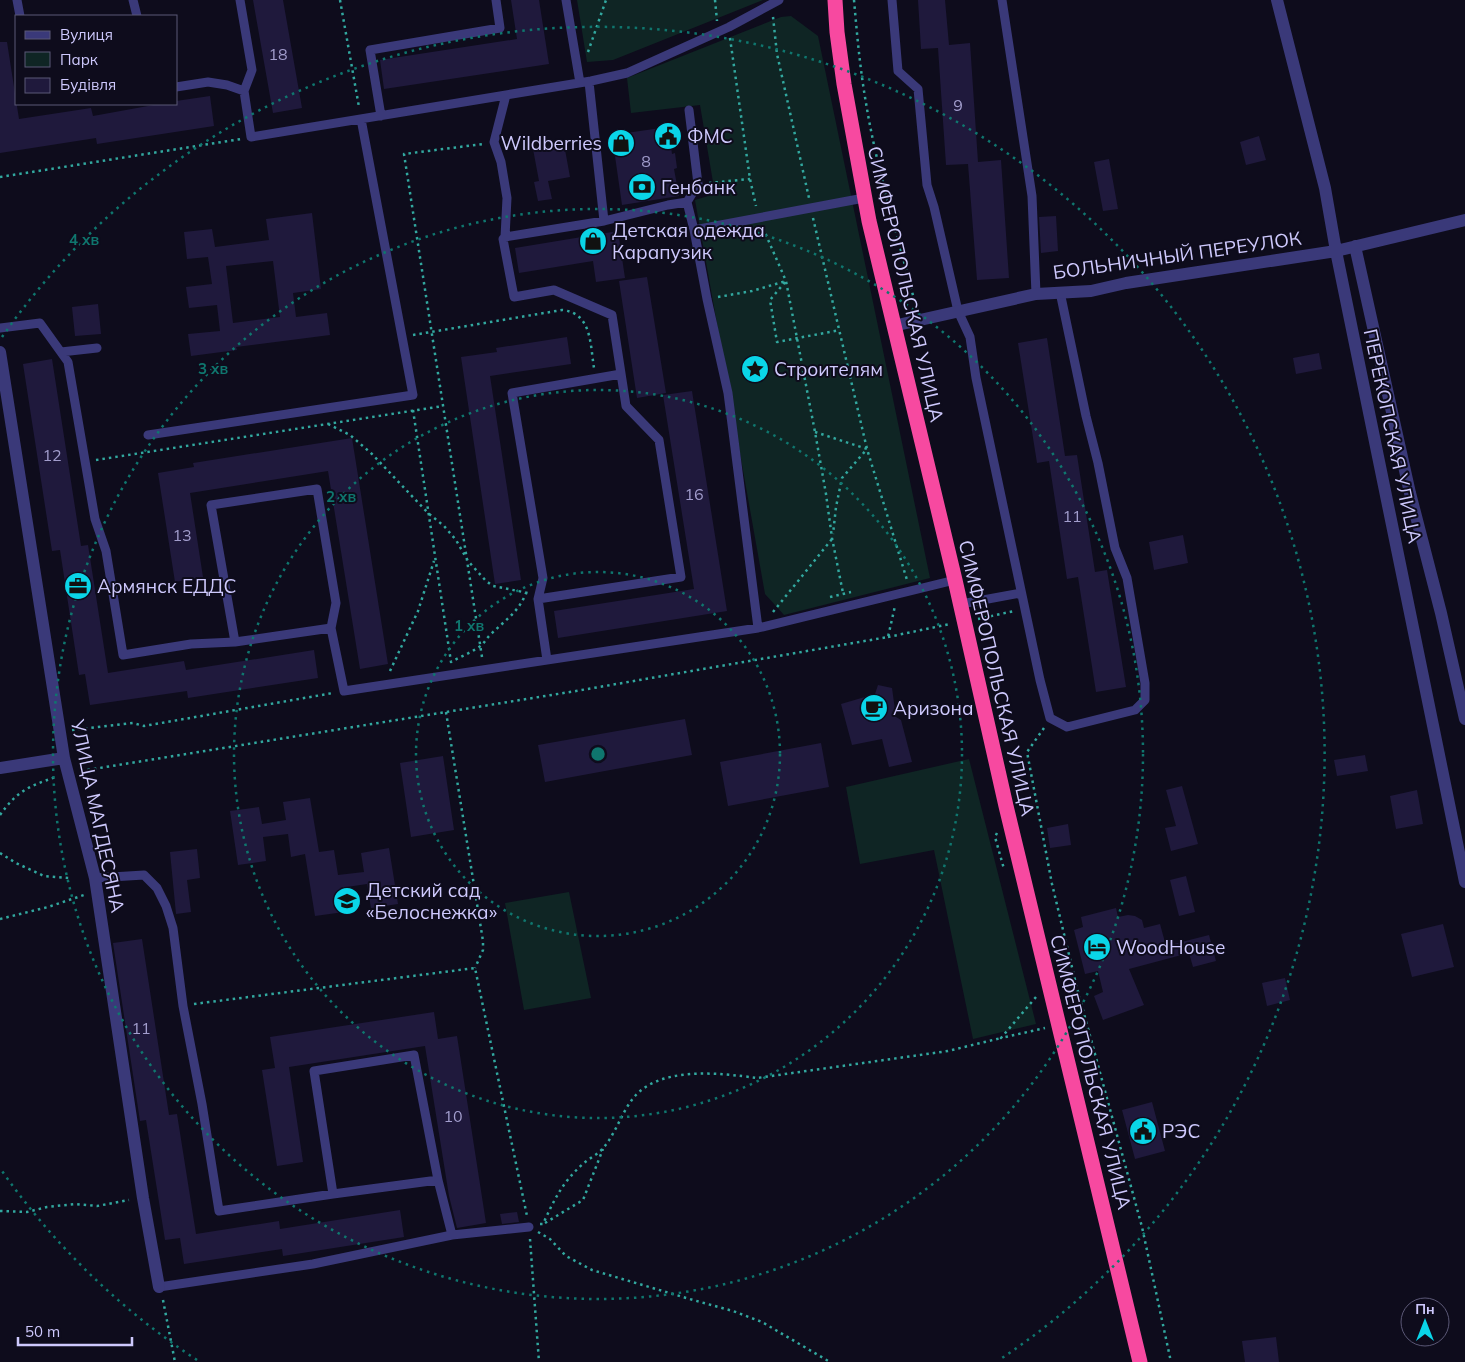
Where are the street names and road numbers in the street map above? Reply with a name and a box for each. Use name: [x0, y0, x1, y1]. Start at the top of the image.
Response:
street label: СИМФЕРОПОЛЬСКАЯ УЛИЦА: [863, 144, 949, 424]
street label: БОЛЬНИЧНЫЙ ПЕРЕУЛОК: [1051, 226, 1303, 284]
street label: ПЕРЕКОПСКАЯ УЛИЦА: [1359, 327, 1427, 545]
street label: СИМФЕРОПОЛЬСКАЯ УЛИЦА: [954, 538, 1040, 818]
street label: УЛИЦА МАГДЕСЯНА: [66, 716, 130, 915]
street label: СИМФЕРОПОЛЬСКАЯ УЛИЦА: [1045, 932, 1137, 1212]

